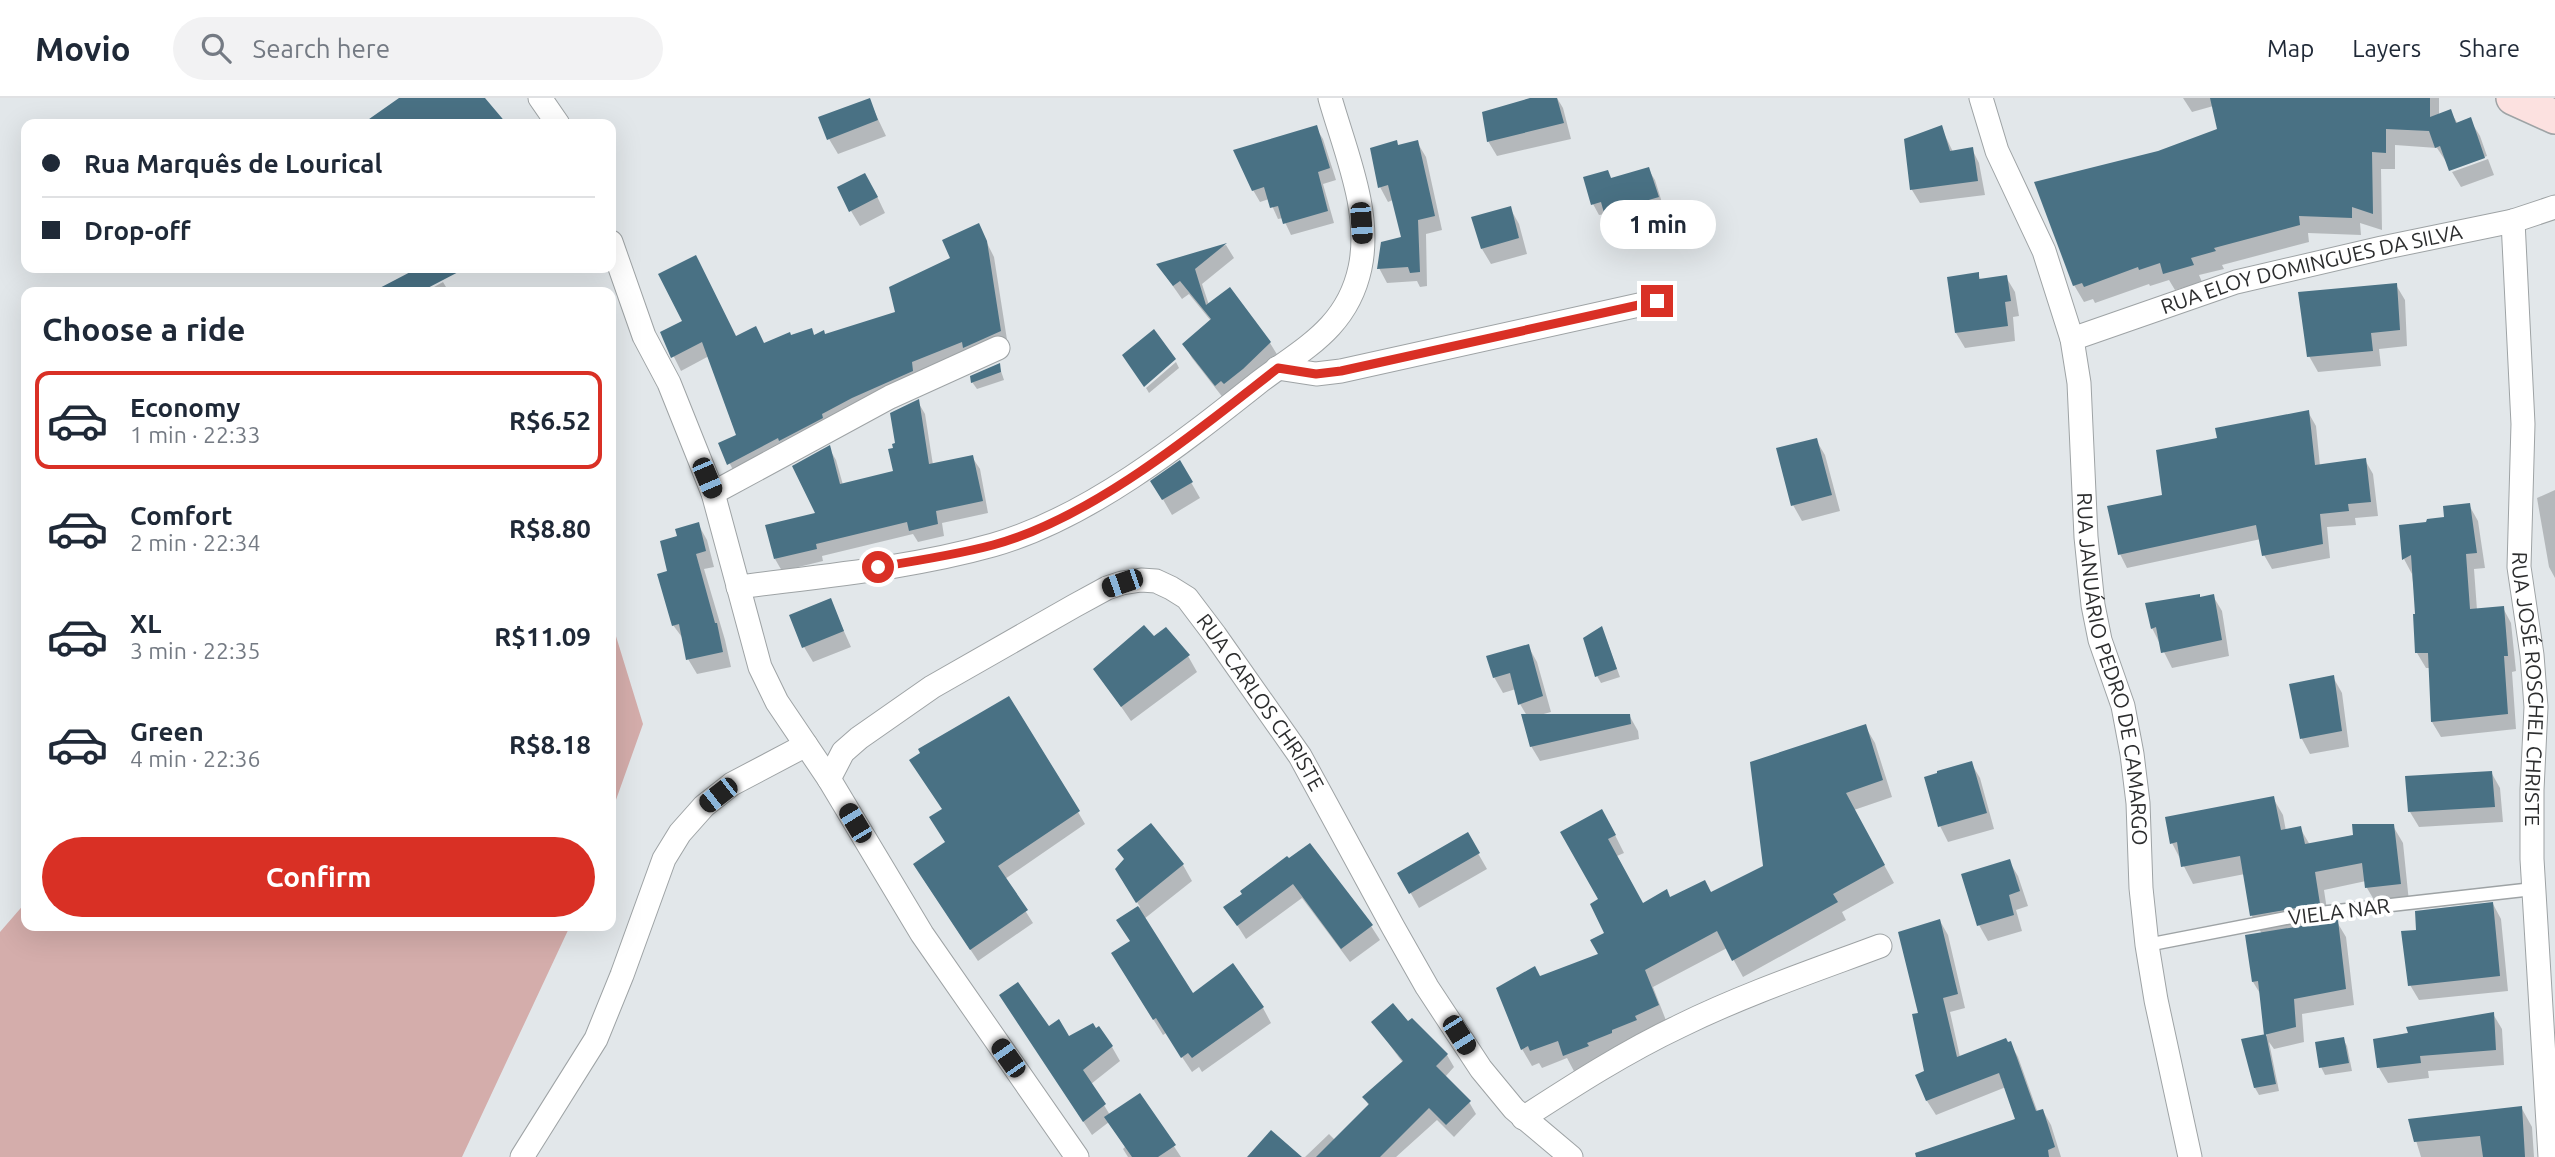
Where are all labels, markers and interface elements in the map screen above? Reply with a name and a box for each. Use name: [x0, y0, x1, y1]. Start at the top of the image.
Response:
search box: [173, 17, 663, 80]
icon: search: [197, 29, 235, 67]
text: Movio: [35, 30, 131, 67]
text: Search here: [253, 34, 390, 63]
text: Map: [2267, 35, 2314, 62]
text: Layers: [2352, 35, 2421, 62]
text: Share: [2459, 35, 2520, 62]
text: Rua Marquês de Lourical: [84, 149, 382, 178]
callout: 1 min: [1599, 200, 1715, 248]
car: [1350, 201, 1373, 245]
text: 1 min: [1629, 212, 1687, 237]
text: Drop-off: [84, 216, 191, 245]
street label: RUA ELOY DOMINGUES DA SILVA: [2157, 219, 2464, 318]
route end: [1641, 285, 1673, 317]
text: Choose a ride: [42, 311, 245, 347]
icon: car: [46, 389, 109, 452]
text: Economy: [130, 393, 240, 422]
text: R$6.52: [509, 406, 591, 435]
text: 1 min · 22:33: [130, 422, 261, 447]
car: [690, 455, 725, 501]
street label: RUA JANUÁRIO PEDRO DE CAMARGO: [2073, 492, 2152, 846]
icon: car: [46, 497, 109, 560]
text: Comfort: [130, 501, 233, 530]
text: R$8.80: [509, 514, 591, 543]
text: 2 min · 22:34: [130, 530, 261, 555]
route start: [862, 551, 894, 583]
street label: RUA JOSÉ ROSCHEL CHRISTE: [2508, 552, 2549, 826]
car: [1099, 566, 1146, 600]
icon: car: [46, 605, 109, 668]
text: XL: [130, 609, 161, 638]
street label: RUA CARLOS CHRISTE: [1192, 609, 1329, 794]
text: R$11.09: [494, 622, 591, 651]
text: 3 min · 22:35: [130, 638, 261, 663]
icon: car: [46, 713, 109, 776]
text: Green: [130, 717, 204, 746]
text: R$8.18: [509, 730, 591, 759]
text: 4 min · 22:36: [130, 746, 261, 771]
car: [695, 774, 742, 816]
car: [836, 800, 875, 846]
button: Confirm: [42, 837, 595, 917]
street label: VIELA NAR: [2287, 893, 2391, 929]
car: [1439, 1012, 1480, 1058]
car: [988, 1035, 1029, 1081]

